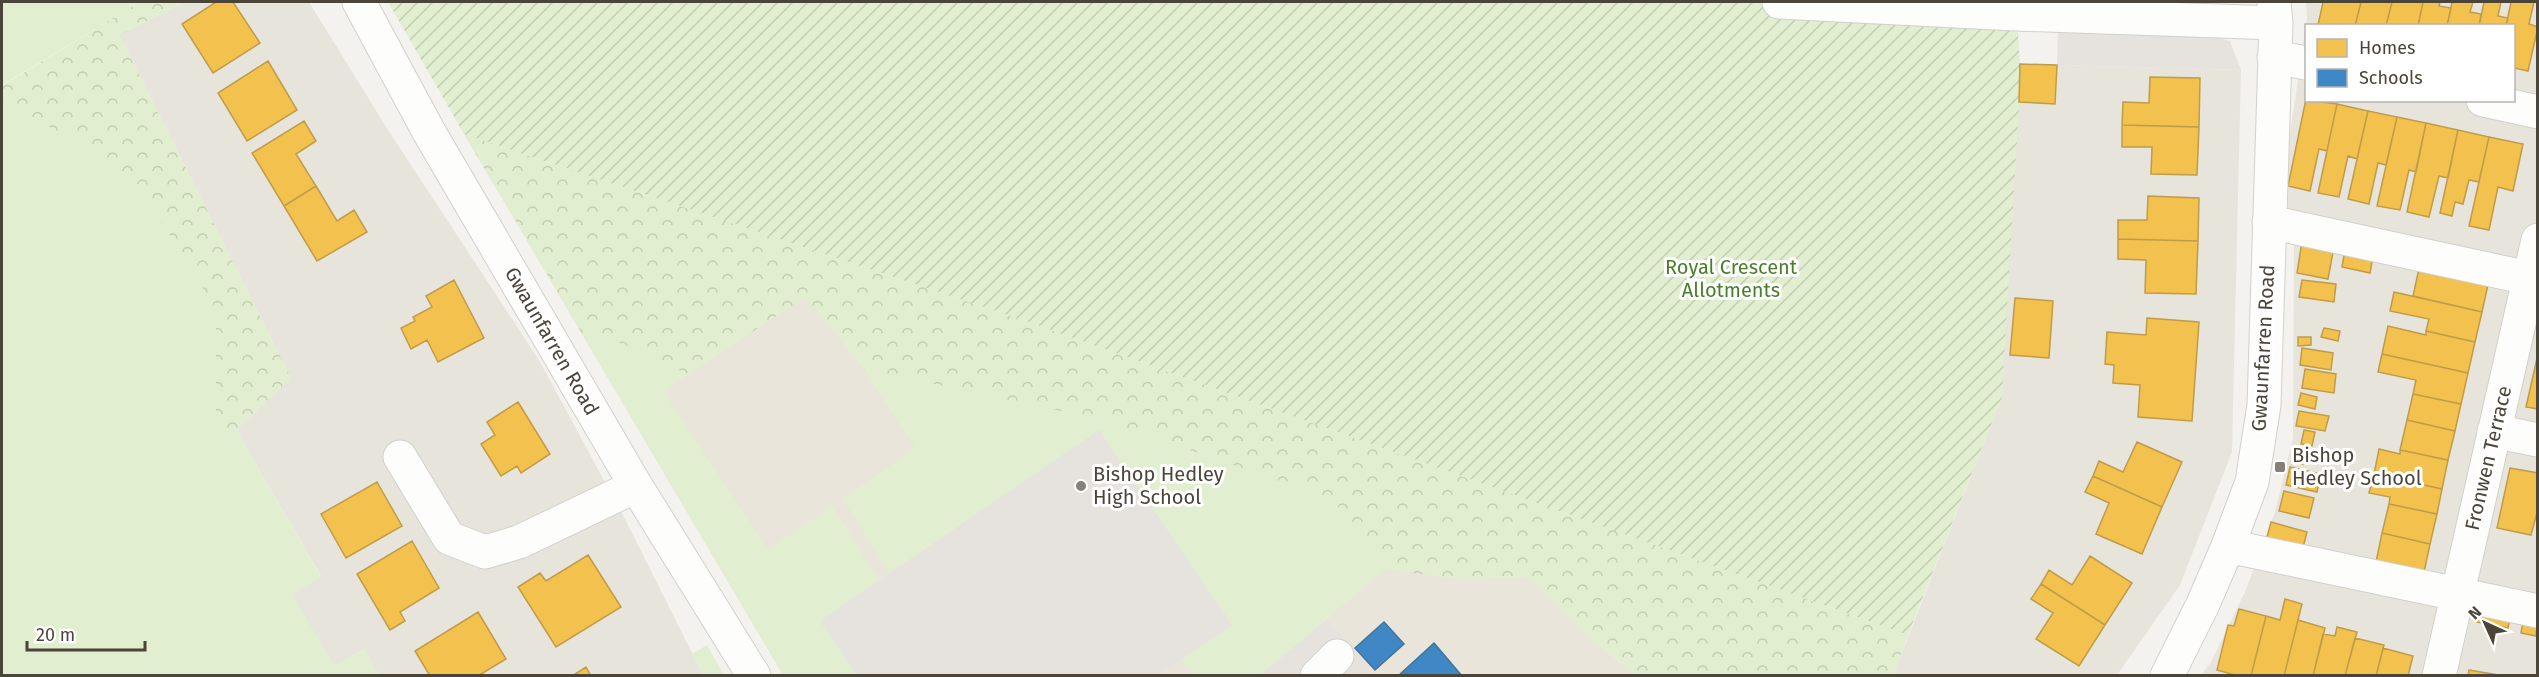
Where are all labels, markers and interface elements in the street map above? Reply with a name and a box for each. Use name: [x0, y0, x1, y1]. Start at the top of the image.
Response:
legend: [2305, 24, 2515, 102]
text: Homes: [2359, 37, 2415, 59]
text: Schools: [2359, 67, 2423, 89]
park label: Royal Crescent Allotments: [1665, 255, 1798, 302]
street label: Gwaunfarren Road: [500, 263, 604, 419]
street label: Gwaunfarren Road: [2247, 264, 2279, 432]
street label: Fronwen Terrace: [2460, 383, 2516, 533]
place label: Bishop Hedley School: [2292, 443, 2422, 490]
marker: Bishop Hedley School: [2273, 460, 2287, 474]
place label: Bishop Hedley High School: [1093, 462, 1224, 509]
marker: Bishop Hedley High School: [1074, 479, 1088, 493]
north arrow: [2455, 593, 2515, 653]
text: N: [2464, 602, 2485, 623]
scale bar: [27, 614, 146, 652]
text: 20 m: [36, 624, 75, 646]

